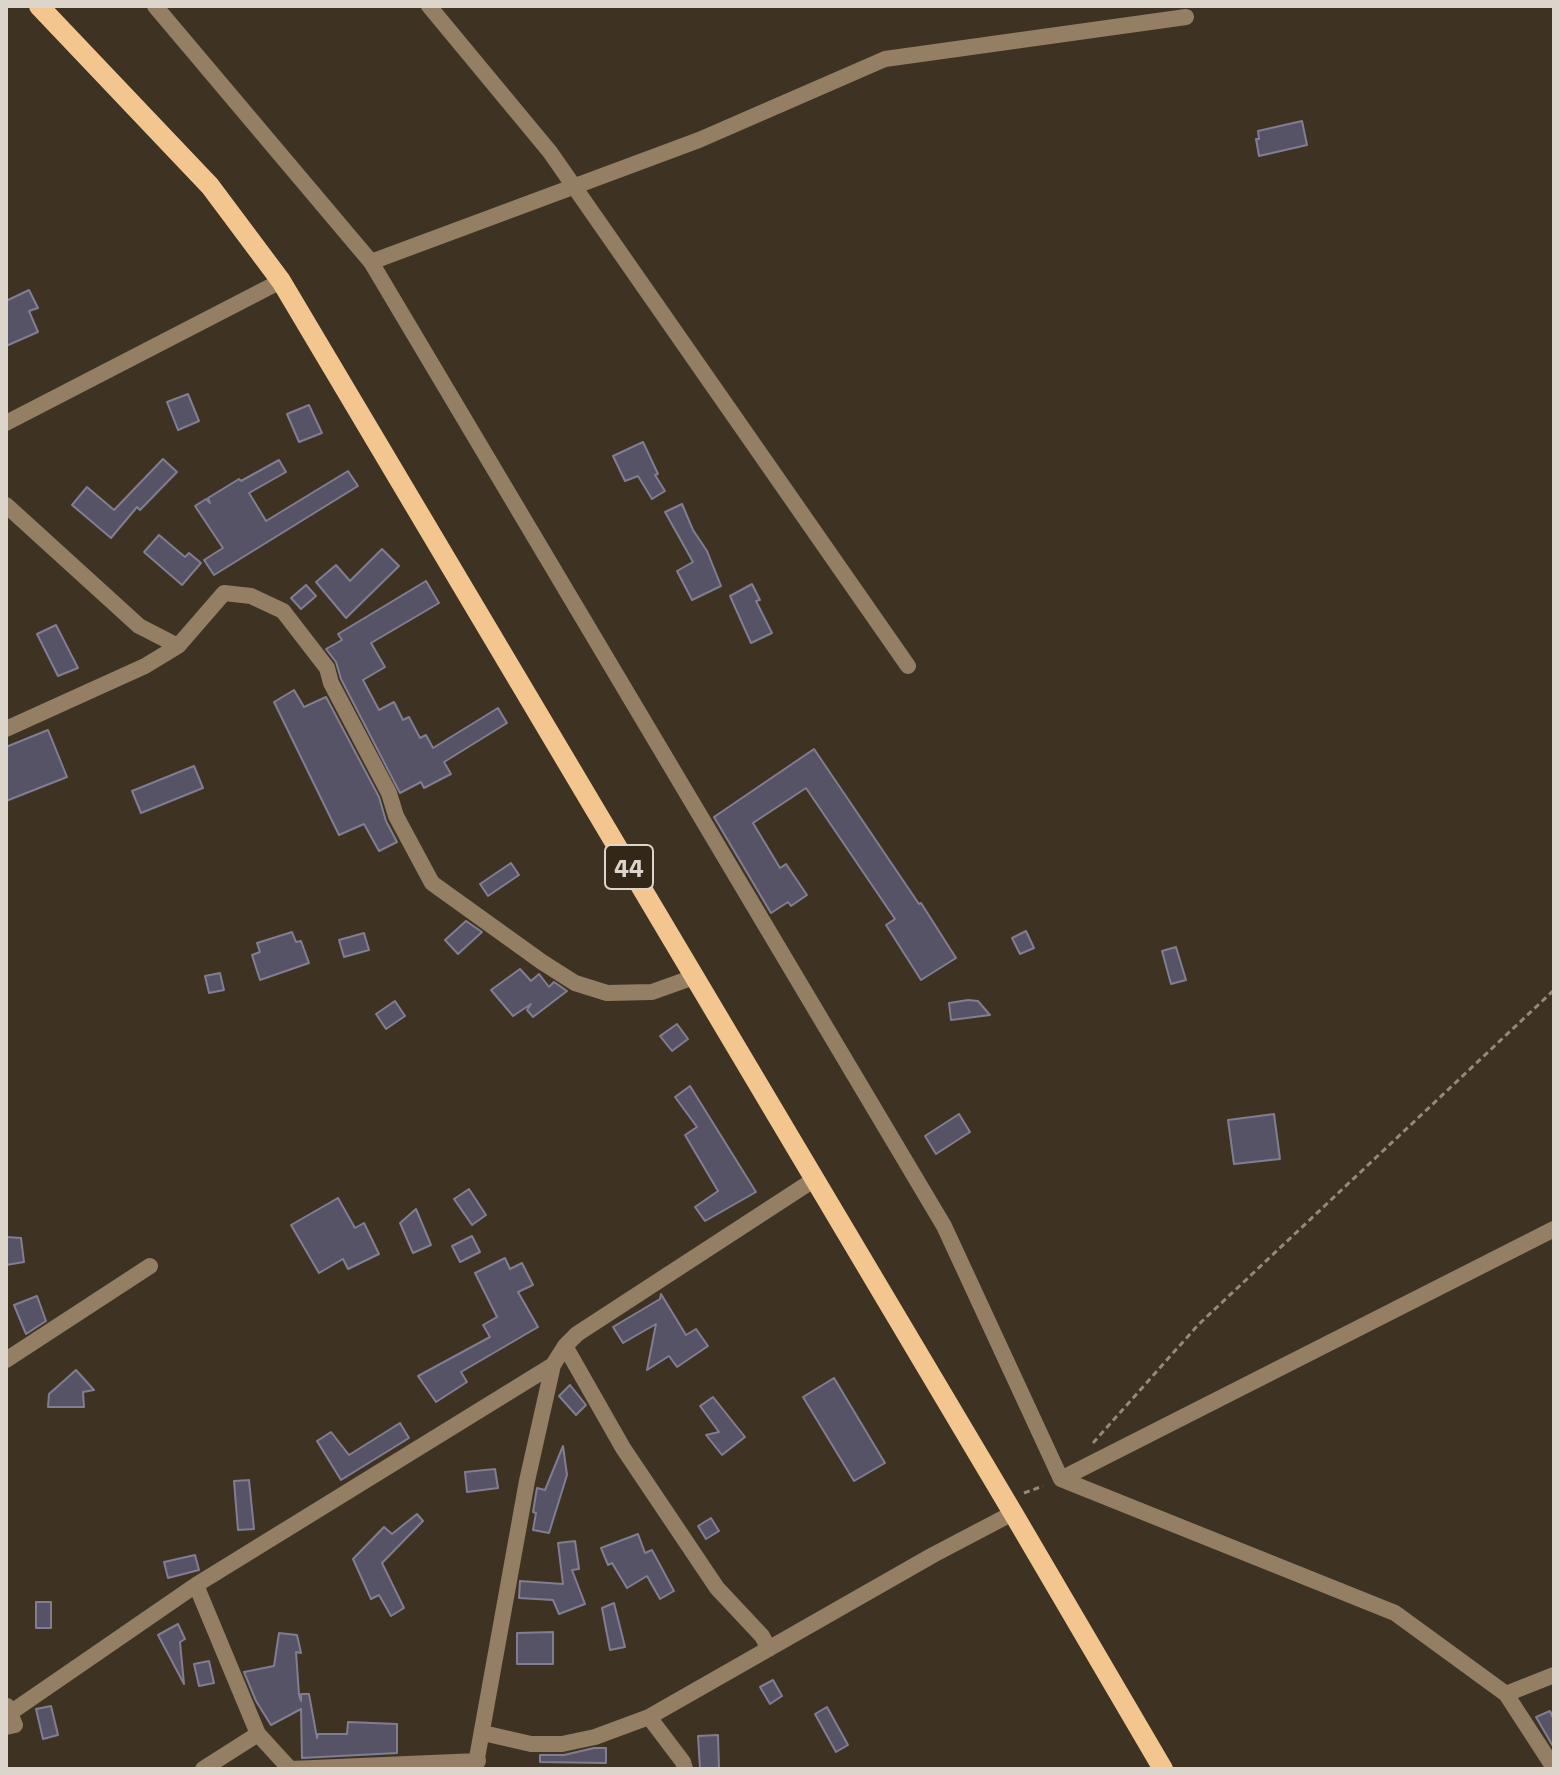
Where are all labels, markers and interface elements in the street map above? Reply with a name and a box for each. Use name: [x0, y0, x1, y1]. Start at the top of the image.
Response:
road number: 44: [605, 845, 653, 889]

